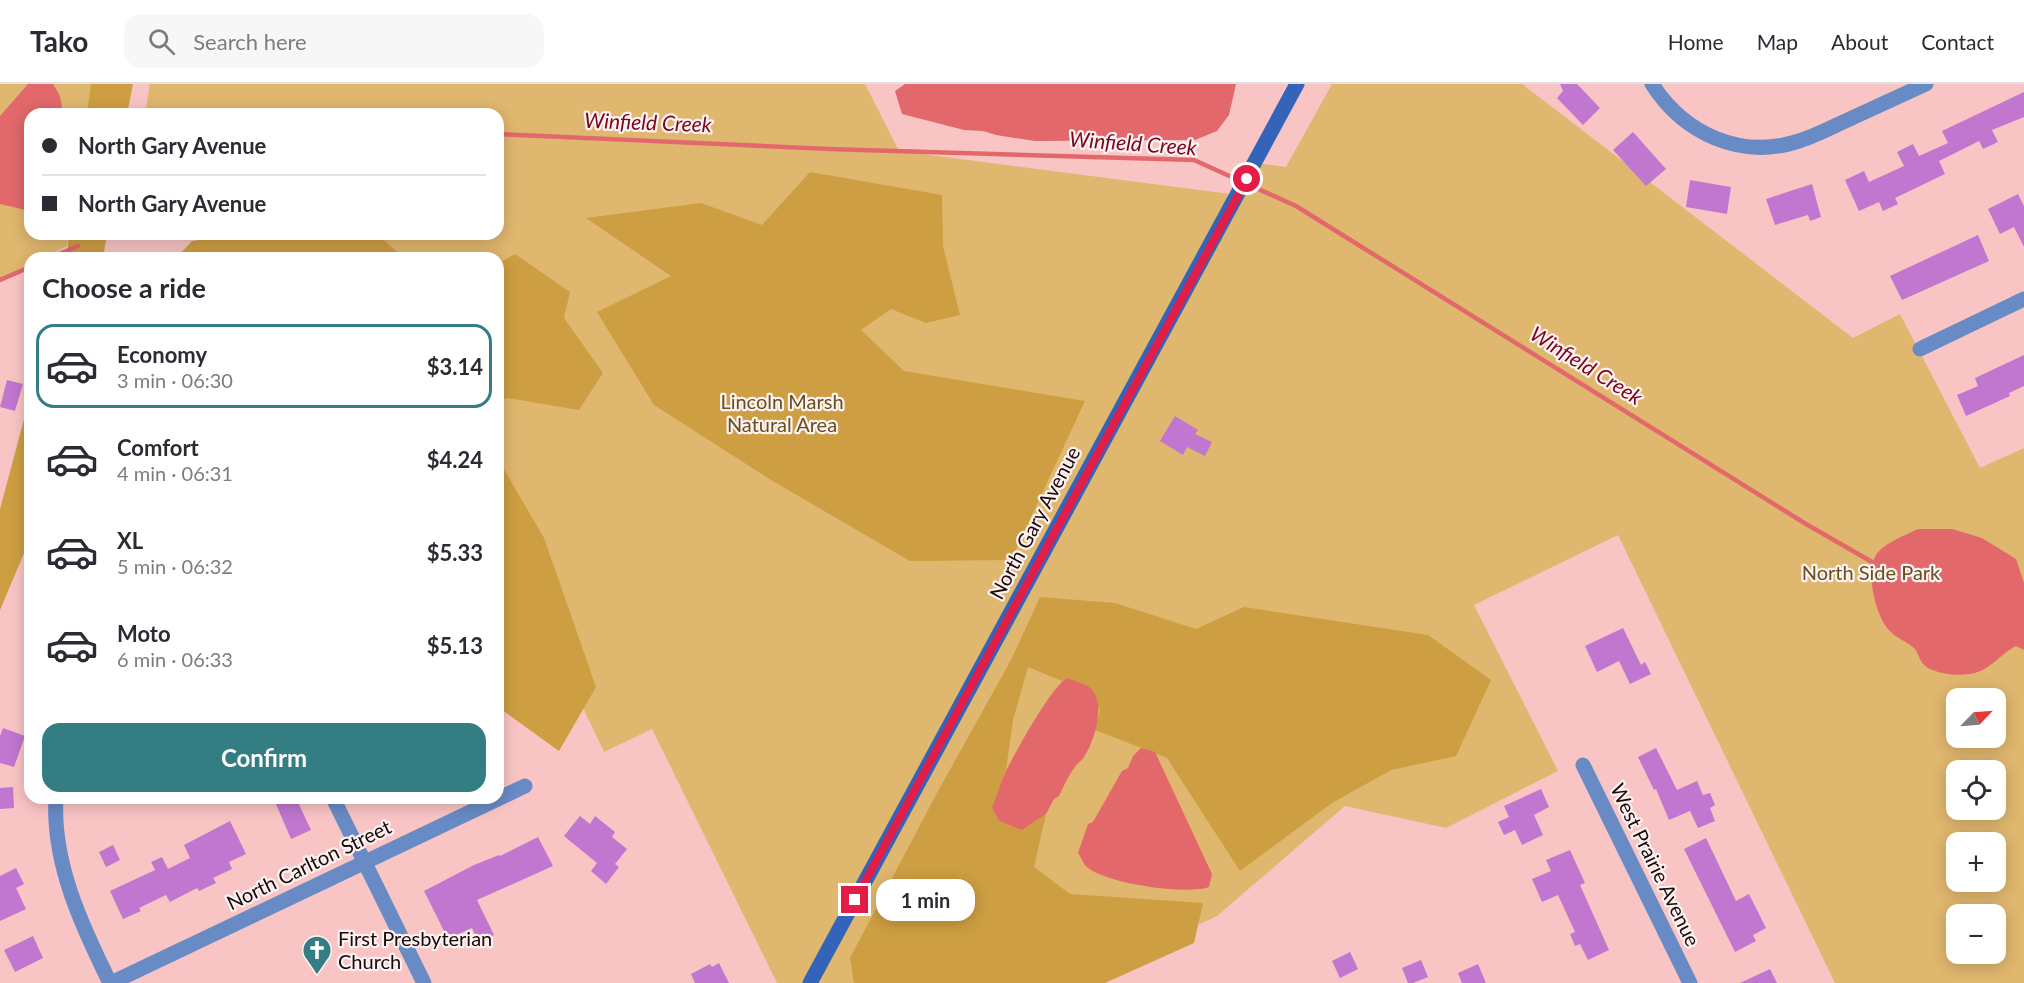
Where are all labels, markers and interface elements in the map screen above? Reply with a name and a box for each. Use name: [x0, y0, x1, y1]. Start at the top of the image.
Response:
search box: [124, 14, 544, 68]
text: Tako: [30, 24, 88, 58]
icon: search: [145, 25, 178, 58]
text: Search here: [193, 28, 307, 55]
text: Home: [1668, 29, 1724, 54]
text: Map: [1757, 29, 1798, 54]
text: About: [1831, 29, 1888, 54]
text: Contact: [1921, 29, 1994, 54]
water label: Winfield Creek: [584, 107, 713, 136]
water label: Winfield Creek: [1069, 126, 1199, 159]
text: North Gary Avenue: [78, 132, 266, 159]
route start: [1233, 165, 1260, 192]
text: North Gary Avenue: [78, 190, 266, 217]
text: Choose a ride: [42, 271, 206, 304]
water label: Winfield Creek: [1526, 320, 1648, 410]
icon: car: [45, 339, 99, 393]
text: Economy: [117, 341, 207, 368]
text: $3.14: [427, 353, 483, 380]
text: 3 min · 06:30: [117, 368, 233, 392]
park label: Lincoln Marsh Natural Area: [720, 389, 844, 436]
icon: car: [45, 432, 99, 486]
text: Comfort: [117, 434, 199, 461]
street label: North Gary Avenue: [984, 442, 1084, 603]
text: $4.24: [427, 446, 483, 473]
text: 4 min · 06:31: [117, 461, 233, 485]
icon: car: [45, 525, 99, 579]
text: XL: [117, 527, 143, 554]
text: $5.33: [427, 539, 483, 566]
text: 5 min · 06:32: [117, 554, 233, 578]
park label: North Side Park: [1802, 560, 1941, 584]
icon: car: [45, 618, 99, 672]
text: Moto: [117, 620, 171, 647]
text: $5.13: [427, 632, 483, 659]
text: 6 min · 06:33: [117, 647, 233, 671]
north arrow: [1946, 688, 2006, 748]
map controls: [1946, 688, 2006, 964]
button: Confirm: [42, 723, 486, 792]
button: locate: [1946, 760, 2006, 820]
street label: West Prairie Avenue: [1606, 779, 1706, 950]
street label: North Carlton Street: [223, 814, 395, 914]
button: +: [1946, 832, 2006, 892]
callout: 1 min: [876, 879, 975, 921]
route end: [841, 886, 868, 913]
text: 1 min: [901, 888, 950, 912]
button: −: [1946, 904, 2006, 964]
place label: First Presbyterian Church: [338, 926, 492, 973]
church icon: First Presbyterian Church: [301, 934, 333, 976]

